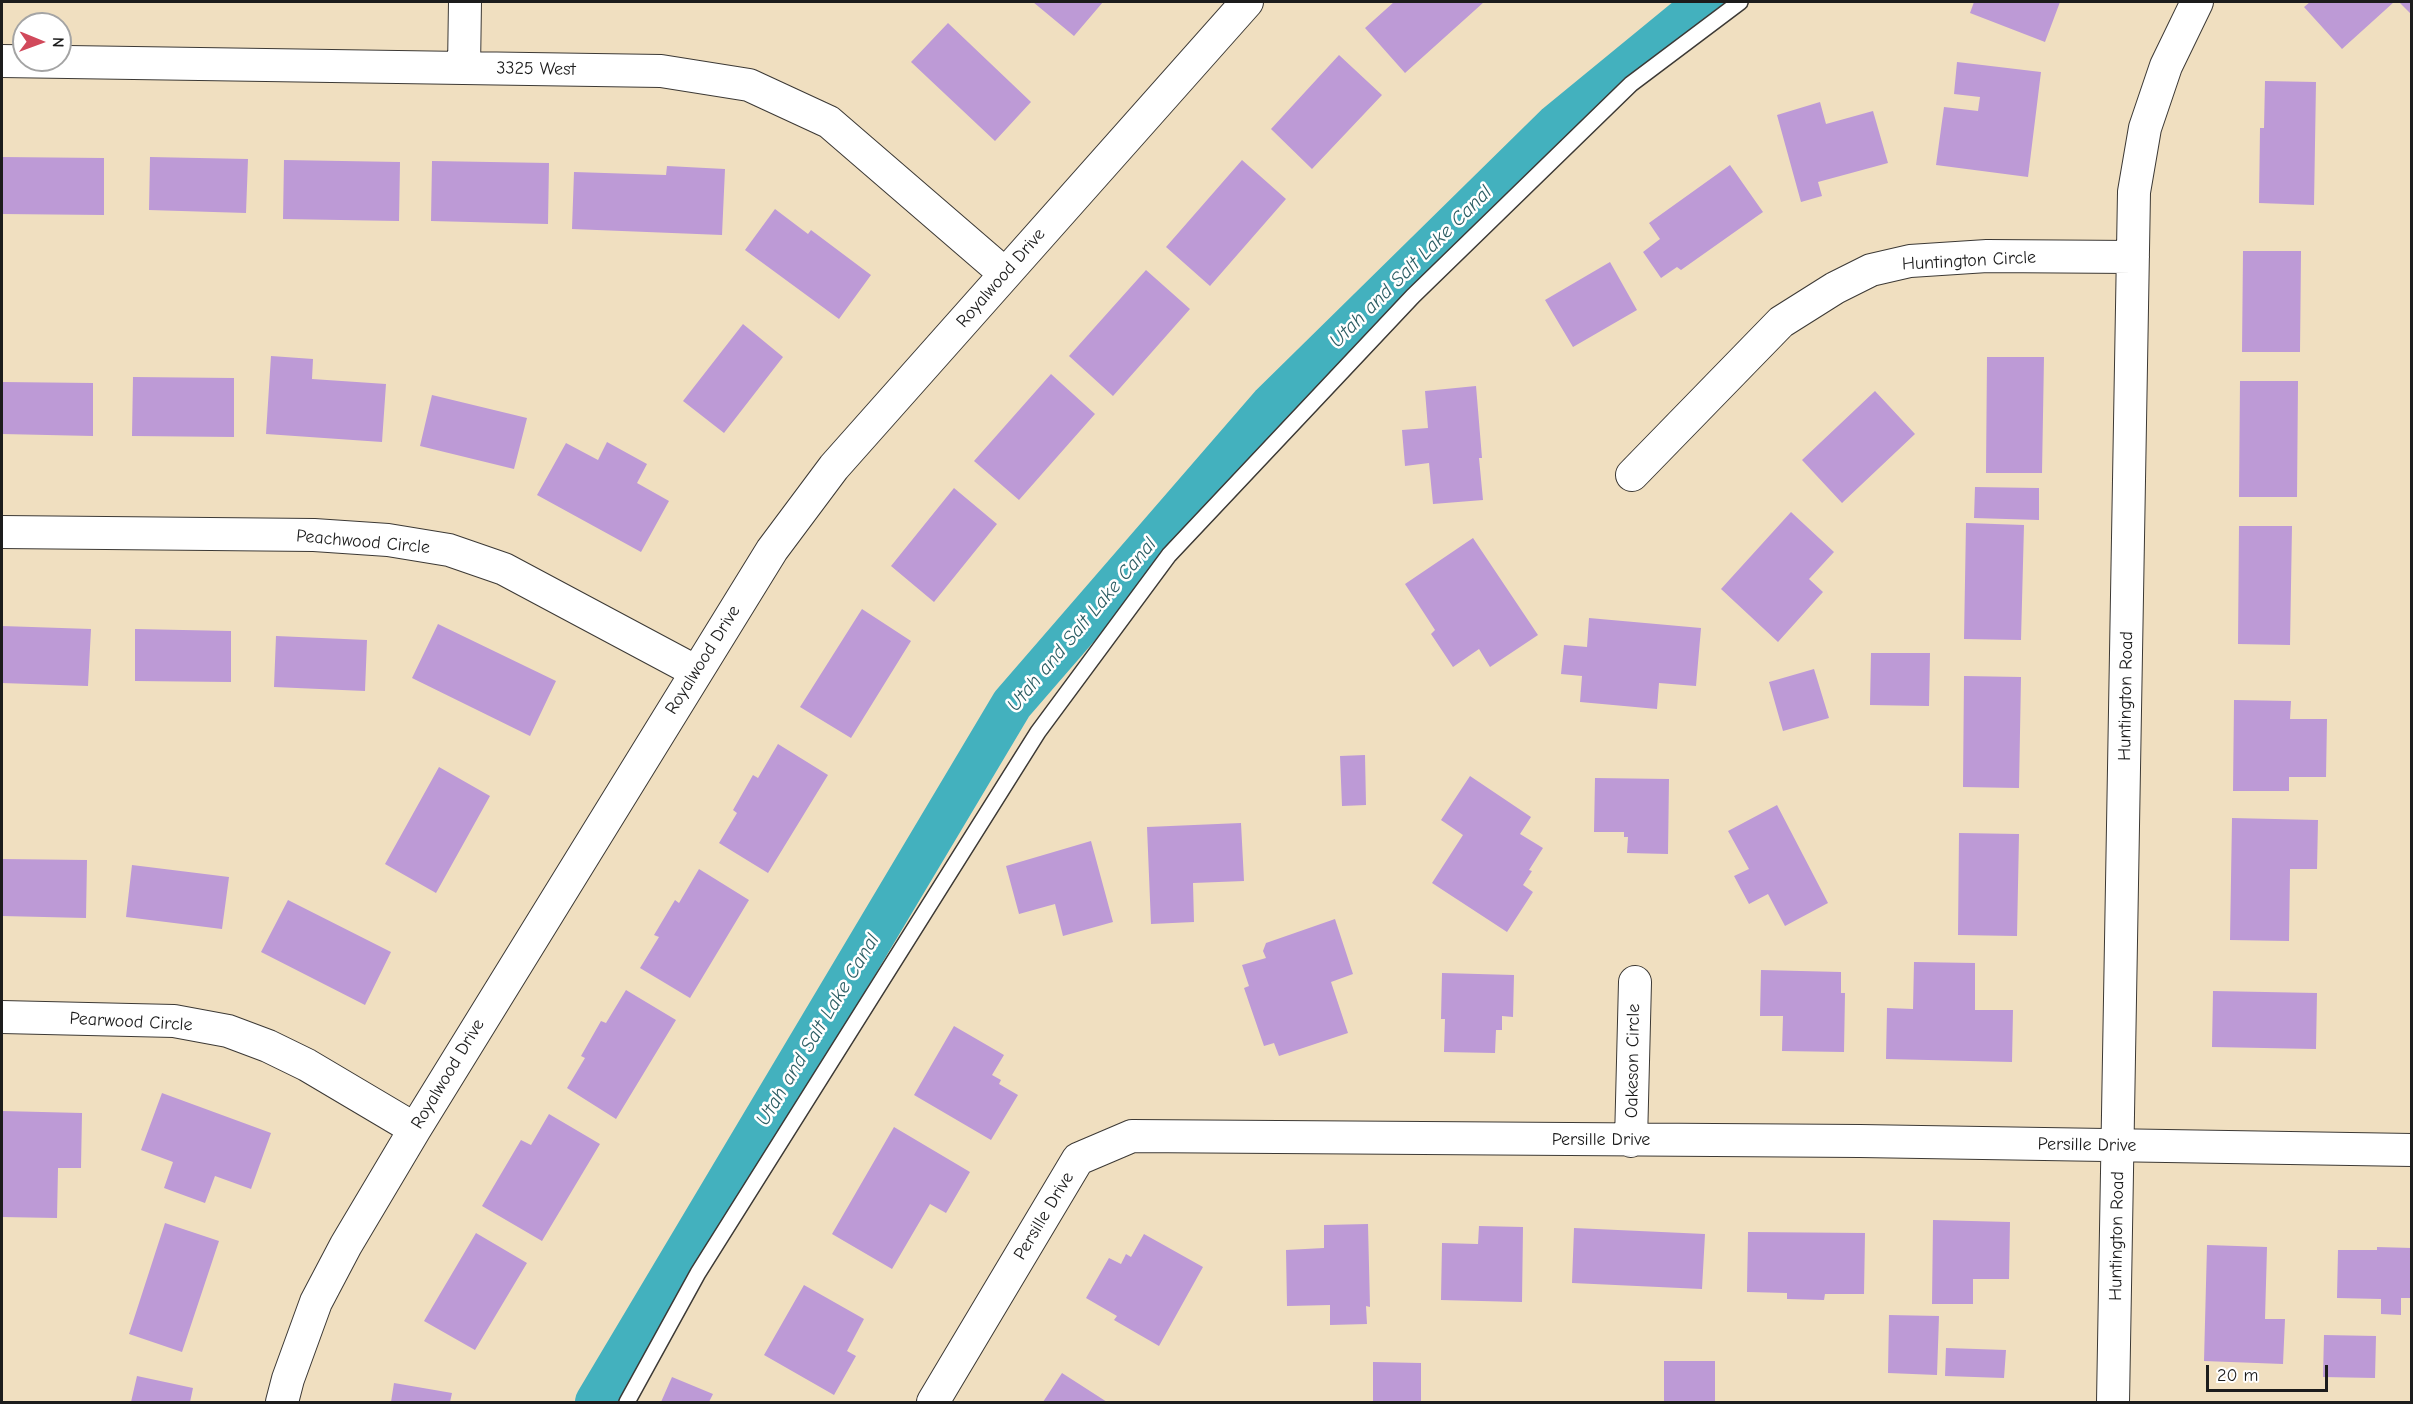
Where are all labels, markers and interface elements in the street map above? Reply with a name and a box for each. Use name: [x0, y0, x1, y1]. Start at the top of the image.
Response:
north arrow: [12, 12, 72, 72]
text: N: [49, 37, 67, 48]
street label: 3325 West: [496, 58, 576, 80]
water label: Utah and Salt Lake Canal: [1325, 181, 1497, 353]
street label: Royalwood Drive: [952, 224, 1050, 332]
street label: Huntington Circle: [1901, 247, 2037, 275]
street label: Peachwood Circle: [295, 525, 431, 559]
water label: Utah and Salt Lake Canal: [1002, 533, 1162, 717]
street label: Royalwood Drive: [661, 601, 745, 719]
street label: Huntington Road: [2114, 631, 2138, 761]
water label: Utah and Salt Lake Canal: [751, 930, 885, 1130]
street label: Oakeson Circle: [1621, 1004, 1645, 1118]
street label: Pearwood Circle: [69, 1008, 193, 1036]
street label: Royalwood Drive: [407, 1015, 489, 1133]
street label: Persille Drive: [1552, 1129, 1650, 1151]
street label: Persille Drive: [2037, 1133, 2137, 1157]
street label: Persille Drive: [1009, 1168, 1079, 1264]
street label: Huntington Road: [2105, 1171, 2129, 1301]
scale bar: [2209, 1353, 2330, 1391]
text: 20 m: [2217, 1365, 2258, 1386]

